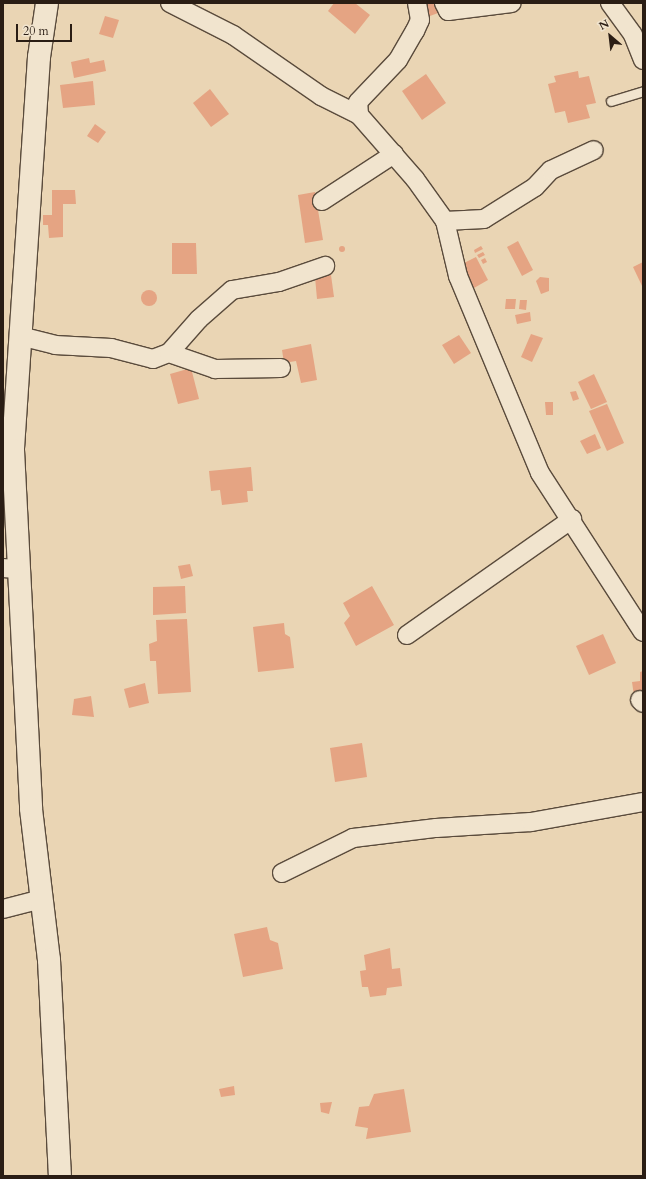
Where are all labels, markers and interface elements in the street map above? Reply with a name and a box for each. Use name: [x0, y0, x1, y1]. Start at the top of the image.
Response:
scale bar: [18, 16, 74, 42]
north arrow: [590, 16, 630, 56]
text: N: [596, 16, 612, 34]
text: 20 m: [23, 23, 49, 39]

